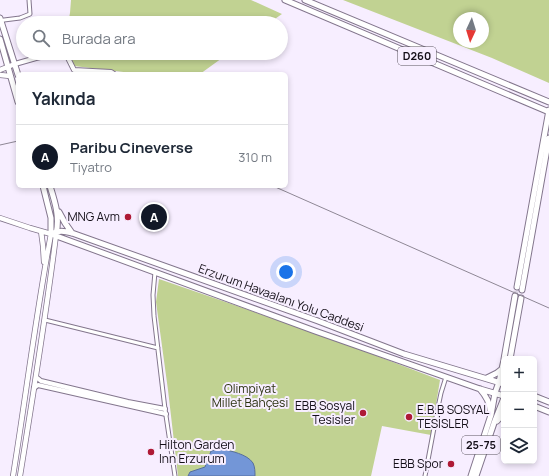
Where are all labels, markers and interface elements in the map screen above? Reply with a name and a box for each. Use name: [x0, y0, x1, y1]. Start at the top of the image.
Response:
north arrow: [453, 12, 489, 48]
search box: [16, 16, 288, 60]
icon: search: [30, 27, 52, 49]
text: Burada ara: [62, 28, 136, 49]
road number: D260: [398, 47, 436, 65]
text: Yakında: [32, 87, 96, 110]
text: Paribu Cineverse: [70, 137, 193, 158]
text: A: [41, 148, 49, 166]
text: 310 m: [238, 148, 272, 166]
text: Tiyatro: [70, 158, 112, 176]
pin: A: [141, 202, 167, 232]
place label: MNG Avm: [67, 208, 120, 225]
marker: MNG Avm: [123, 212, 133, 222]
street label: Erzurum Havaalanı Yolu Caddesi: [196, 260, 366, 335]
your location: [276, 262, 296, 282]
map controls: [501, 356, 537, 464]
button: +: [501, 356, 537, 392]
park label: Olimpiyat Millet Bahçesi: [212, 380, 288, 411]
button: −: [501, 392, 537, 428]
place label: EBB Sosyal Tesisler: [295, 397, 356, 428]
place label: E.B.B SOSYAL TESİSLER: [417, 401, 489, 432]
marker: EBB Sosyal Tesisler: [358, 408, 368, 418]
marker: E.B.B SOSYAL TESİSLER: [404, 412, 414, 422]
button: layers: [501, 428, 537, 464]
place label: Hilton Garden Inn Erzurum: [159, 436, 234, 467]
road number: 25-75: [462, 436, 500, 454]
marker: Hilton Garden Inn Erzurum: [146, 447, 156, 457]
place label: EBB Spor: [393, 455, 444, 472]
marker: EBB Spor: [446, 459, 456, 469]

